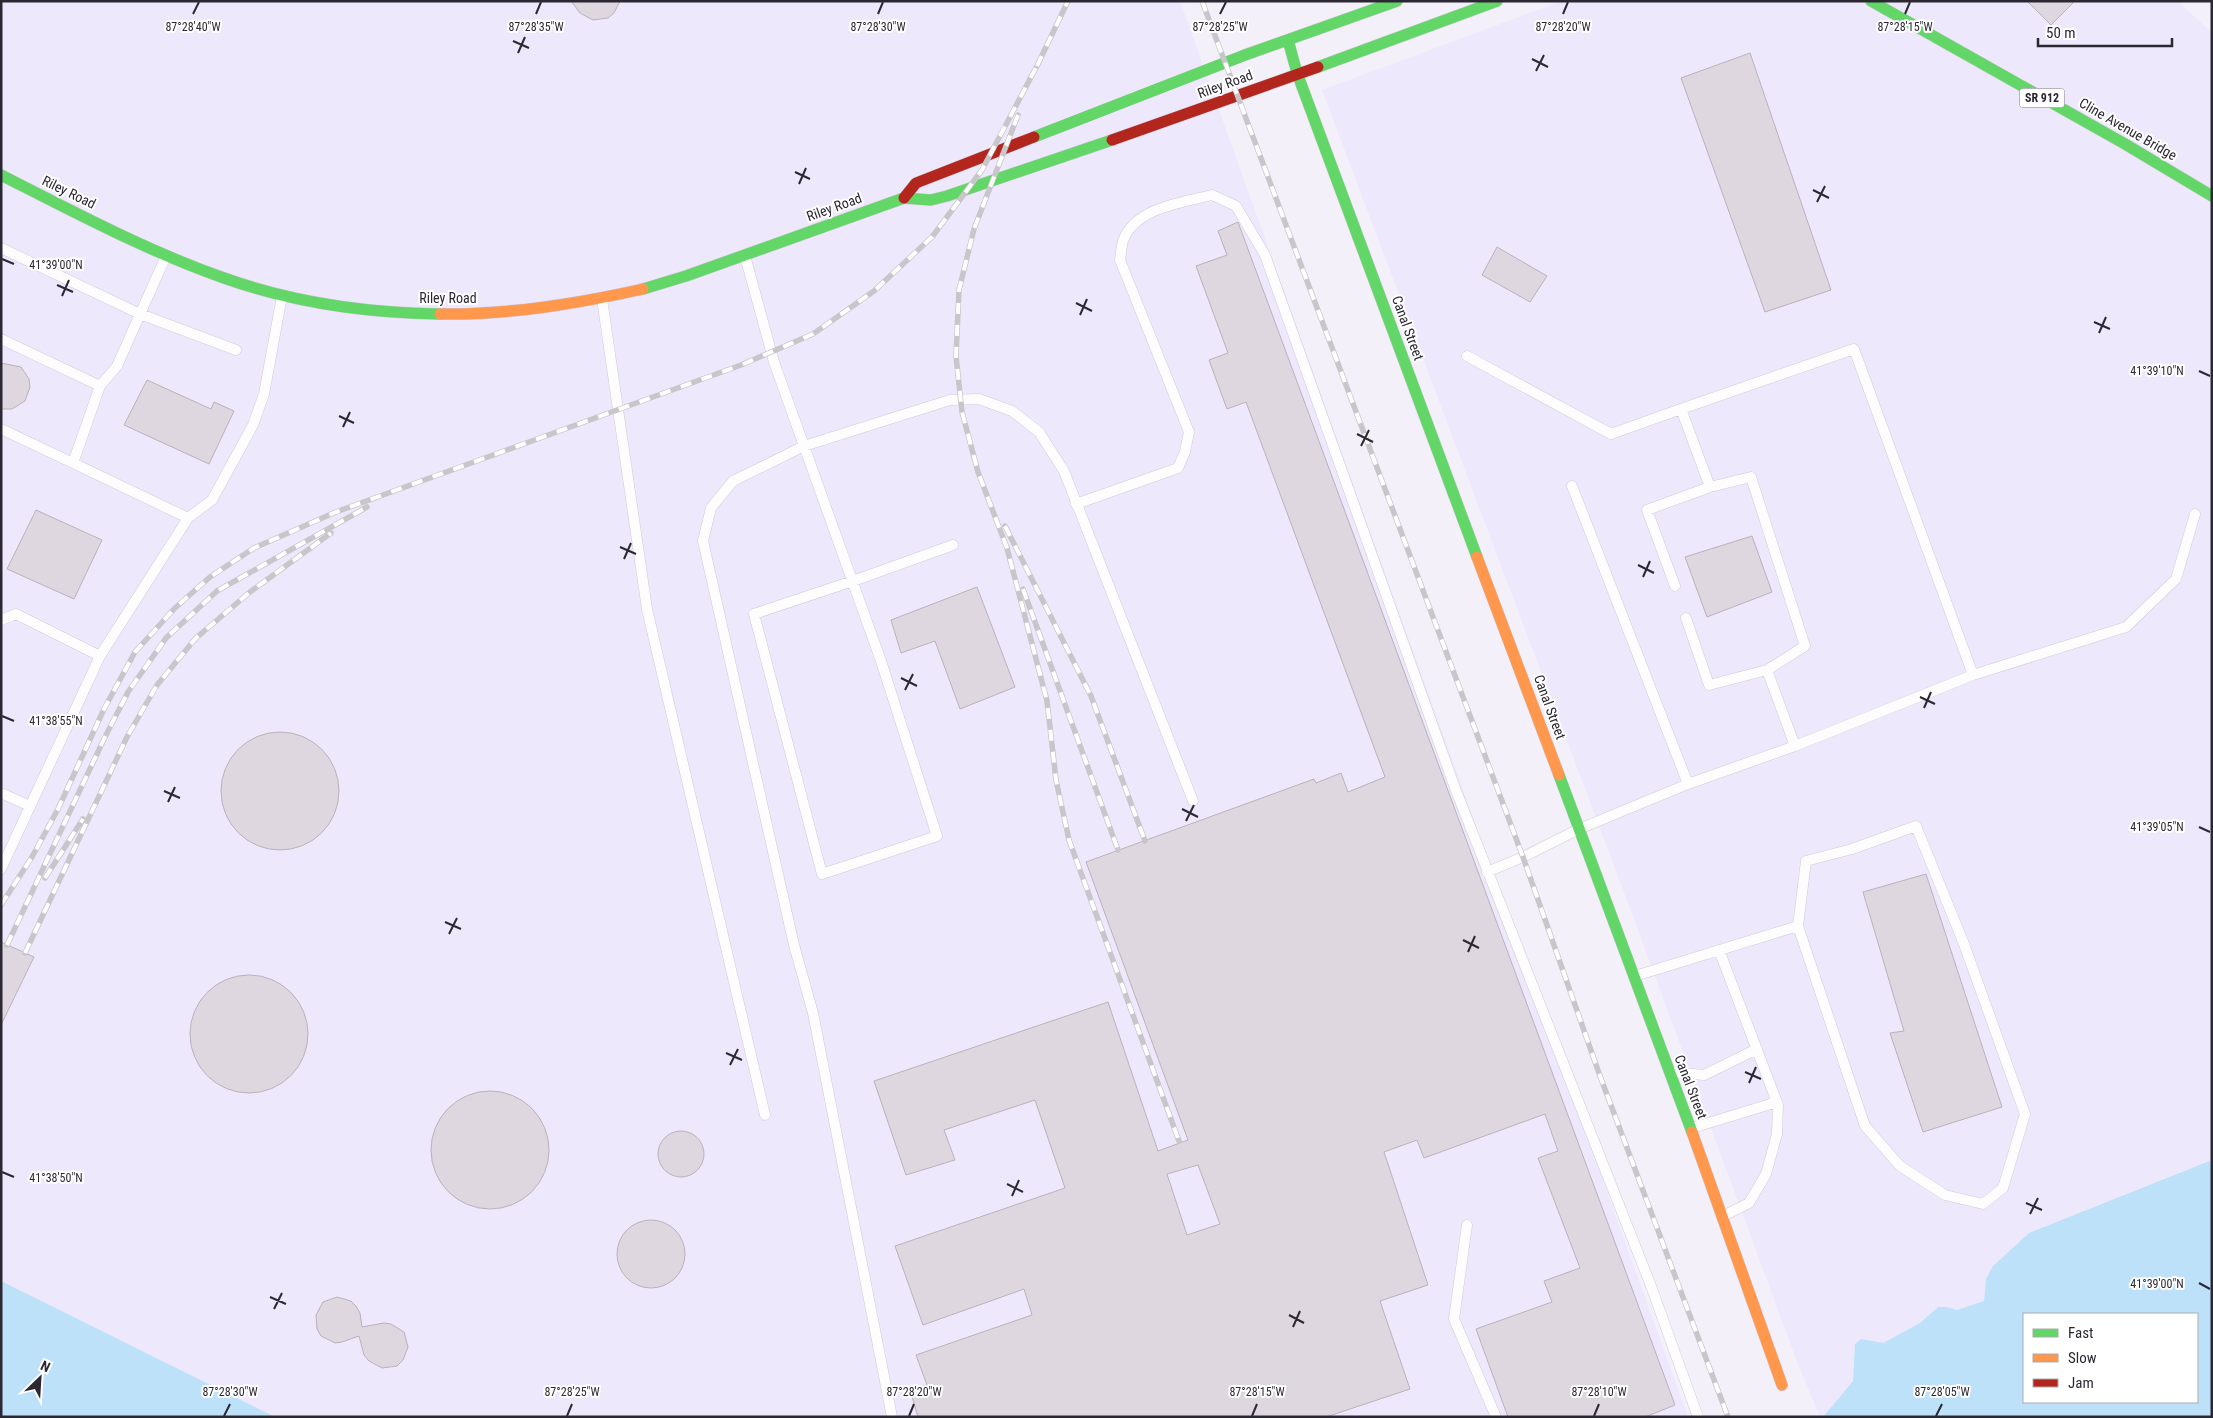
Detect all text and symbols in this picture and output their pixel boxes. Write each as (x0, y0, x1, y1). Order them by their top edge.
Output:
scale bar (2038, 15, 2172, 47)
text: 87°28'40"W (165, 20, 221, 34)
text: 87°28'35"W (508, 20, 564, 34)
text: 87°28'30"W (850, 20, 906, 34)
text: 87°28'25"W (1192, 20, 1248, 34)
text: 87°28'20"W (1535, 20, 1591, 34)
text: 87°28'15"W (1877, 20, 1933, 34)
text: 50 m (2046, 24, 2076, 42)
street label: Riley Road (1195, 67, 1255, 101)
road number: SR 912 (2020, 89, 2064, 108)
street label: Cline Avenue Bridge (2076, 95, 2180, 164)
street label: Riley Road (40, 172, 98, 212)
street label: Riley Road (804, 190, 864, 224)
text: 41°39'00"N (29, 258, 83, 272)
street label: Riley Road (419, 290, 477, 306)
street label: Canal Street (1389, 294, 1427, 362)
text: 41°39'10"N (2130, 364, 2184, 378)
street label: Canal Street (1531, 673, 1569, 741)
text: 41°38'55"N (29, 714, 83, 728)
text: 41°39'05"N (2130, 820, 2184, 834)
street label: Canal Street (1671, 1053, 1711, 1121)
text: 41°38'50"N (29, 1171, 83, 1185)
text: 41°39'00"N (2130, 1277, 2184, 1291)
legend (2023, 1313, 2198, 1403)
text: Fast (2068, 1324, 2093, 1342)
text: Slow (2068, 1349, 2097, 1367)
north arrow (15, 1353, 65, 1403)
text: N (38, 1357, 53, 1375)
text: Jam (2068, 1374, 2094, 1392)
text: 87°28'30"W (202, 1385, 258, 1399)
text: 87°28'25"W (544, 1385, 600, 1399)
text: 87°28'20"W (886, 1385, 942, 1399)
text: 87°28'15"W (1229, 1385, 1285, 1399)
text: 87°28'10"W (1571, 1385, 1627, 1399)
text: 87°28'05"W (1914, 1385, 1970, 1399)

